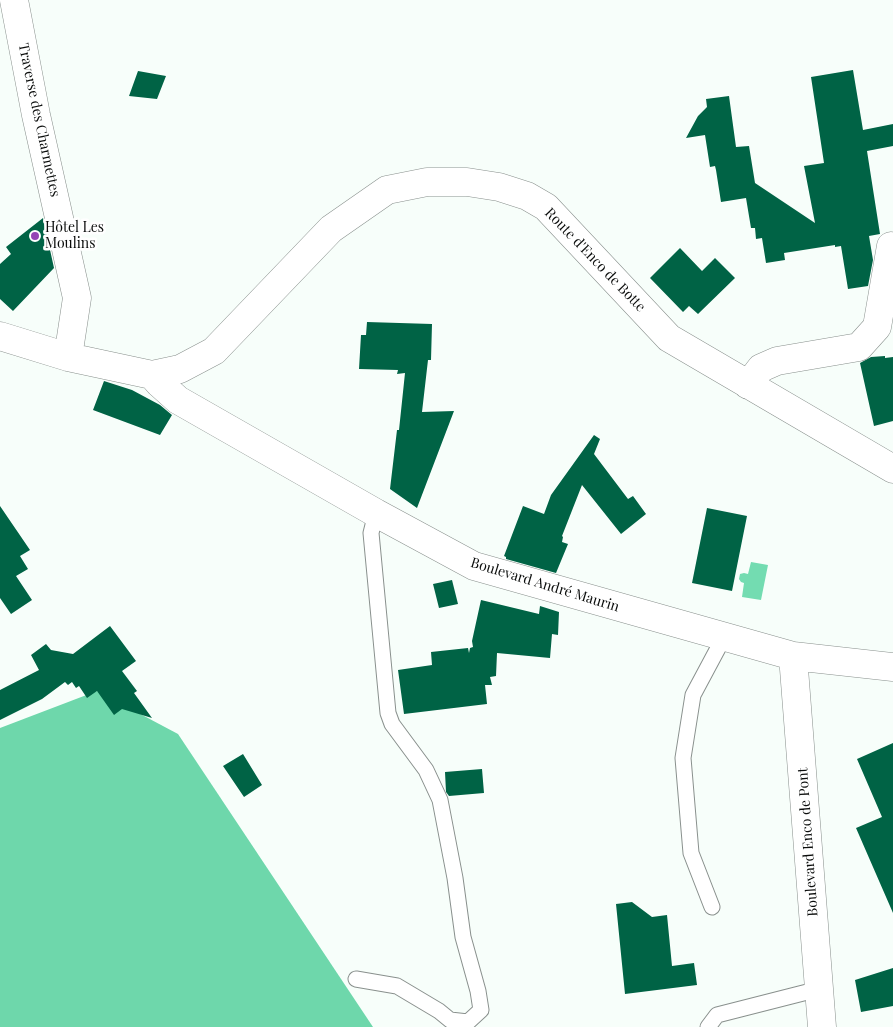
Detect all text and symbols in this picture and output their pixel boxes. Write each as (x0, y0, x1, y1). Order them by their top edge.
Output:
street label: Traverse des Charmettes (14, 42, 64, 198)
street label: Route d'Enco de Botte (541, 205, 649, 315)
place label: Hôtel Les Moulins (45, 220, 104, 252)
marker: Hôtel Les Moulins (29, 230, 41, 242)
street label: Boulevard André Maurin (469, 554, 621, 616)
street label: Boulevard Enco de Pont (794, 767, 822, 917)

